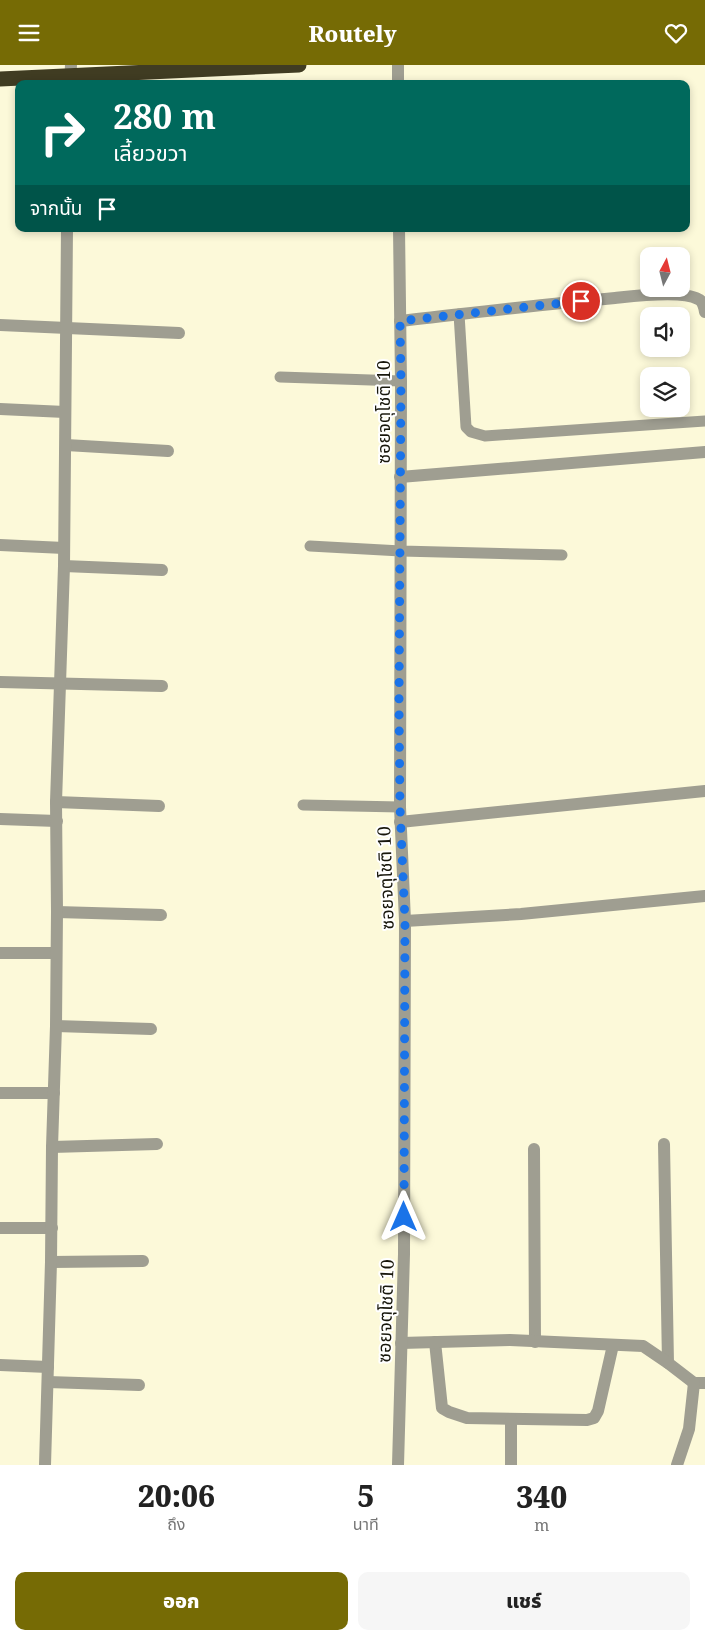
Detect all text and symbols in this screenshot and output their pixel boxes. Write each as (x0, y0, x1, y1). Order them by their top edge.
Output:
text: Routely (308, 18, 397, 48)
icon: menu (15, 19, 43, 47)
icon: heart (662, 19, 690, 47)
text: 280 m (113, 92, 216, 139)
icon: right (30, 100, 95, 165)
text: เลี้ยวขวา (113, 137, 188, 167)
text: จากนั้น (30, 195, 83, 221)
icon: arrive (93, 195, 121, 223)
north arrow (640, 247, 690, 297)
map controls (640, 247, 690, 417)
pin (560, 280, 602, 322)
icon: arrive (567, 287, 595, 315)
button: sound (640, 307, 690, 357)
street label: ซอยจตุโชติ 10 (371, 360, 395, 464)
button: layers (640, 367, 690, 417)
street label: ซอยจตุโชติ 10 (371, 826, 399, 930)
position arrow (377, 1190, 429, 1242)
street label: ซอยจตุโชติ 10 (371, 1259, 399, 1363)
text: 20:06 (138, 1475, 215, 1516)
text: 5 (357, 1475, 374, 1516)
text: 340 (516, 1476, 567, 1517)
text: ถึง (167, 1513, 185, 1535)
text: นาที (353, 1513, 379, 1535)
text: m (534, 1514, 549, 1536)
button: ออก (15, 1572, 348, 1630)
button: แชร์ (358, 1572, 690, 1630)

